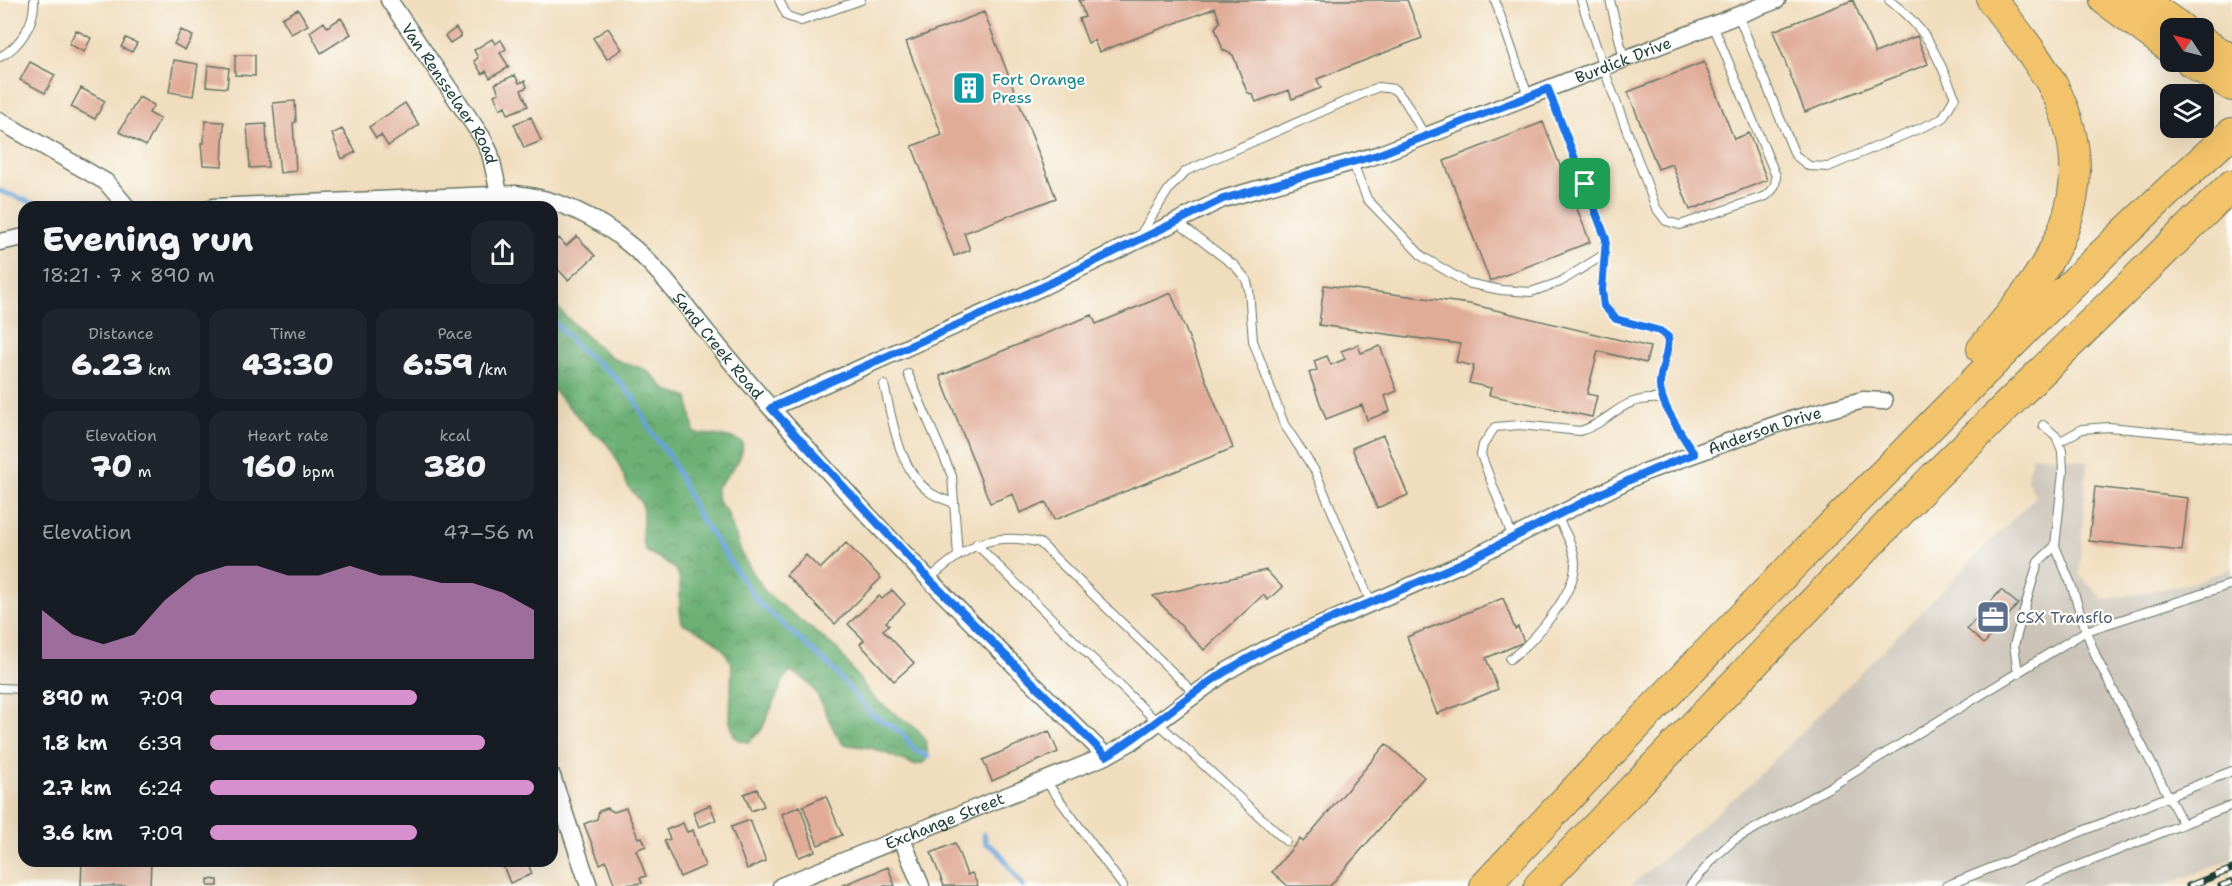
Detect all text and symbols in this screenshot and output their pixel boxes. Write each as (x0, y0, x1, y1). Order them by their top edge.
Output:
north arrow (2160, 18, 2214, 72)
map controls (2160, 18, 2214, 138)
street label: Van Rensselaer Road (397, 19, 502, 166)
street label: Burdick Drive (1572, 32, 1674, 88)
place label: Fort Orange Press (992, 69, 1086, 108)
building icon: Fort Orange Press (951, 70, 987, 106)
button: layers (2160, 84, 2214, 138)
pin (1559, 158, 1610, 209)
icon: arrive (1568, 167, 1601, 200)
text: Evening run (42, 217, 253, 262)
button: share (471, 221, 534, 284)
text: 18:21 · 7 × 890 m (42, 262, 215, 288)
street label: Sand Creek Road (668, 288, 768, 404)
text: Distance (88, 323, 154, 344)
text: Time (270, 323, 306, 344)
text: Pace (437, 323, 473, 344)
text: 6.23 (71, 344, 143, 385)
text: 43:30 (242, 344, 334, 385)
text: 6:59 (403, 344, 473, 385)
text: km (143, 359, 171, 380)
text: /km (473, 359, 507, 380)
street label: Anderson Drive (1705, 402, 1824, 459)
text: Elevation (85, 425, 157, 446)
text: Heart rate (247, 425, 329, 446)
text: kcal (439, 425, 471, 446)
text: 70 (90, 446, 132, 487)
text: 160 (241, 446, 297, 487)
text: 380 (423, 446, 487, 487)
text: m (132, 461, 152, 482)
text: bpm (297, 461, 335, 482)
text: Elevation (42, 519, 132, 545)
text: 47–56 m (443, 519, 534, 545)
office icon: CSX Transflo (1975, 599, 2011, 635)
place label: CSX Transflo (2016, 607, 2113, 628)
text: 890 m (42, 685, 109, 711)
text: 7:09 (138, 685, 184, 711)
text: 1.8 km (42, 730, 108, 756)
text: 6:39 (138, 730, 183, 756)
text: 2.7 km (42, 775, 111, 801)
text: 6:24 (138, 775, 182, 801)
street label: Exchange Street (882, 788, 1007, 854)
text: 3.6 km (42, 820, 113, 846)
text: 7:09 (138, 820, 184, 846)

